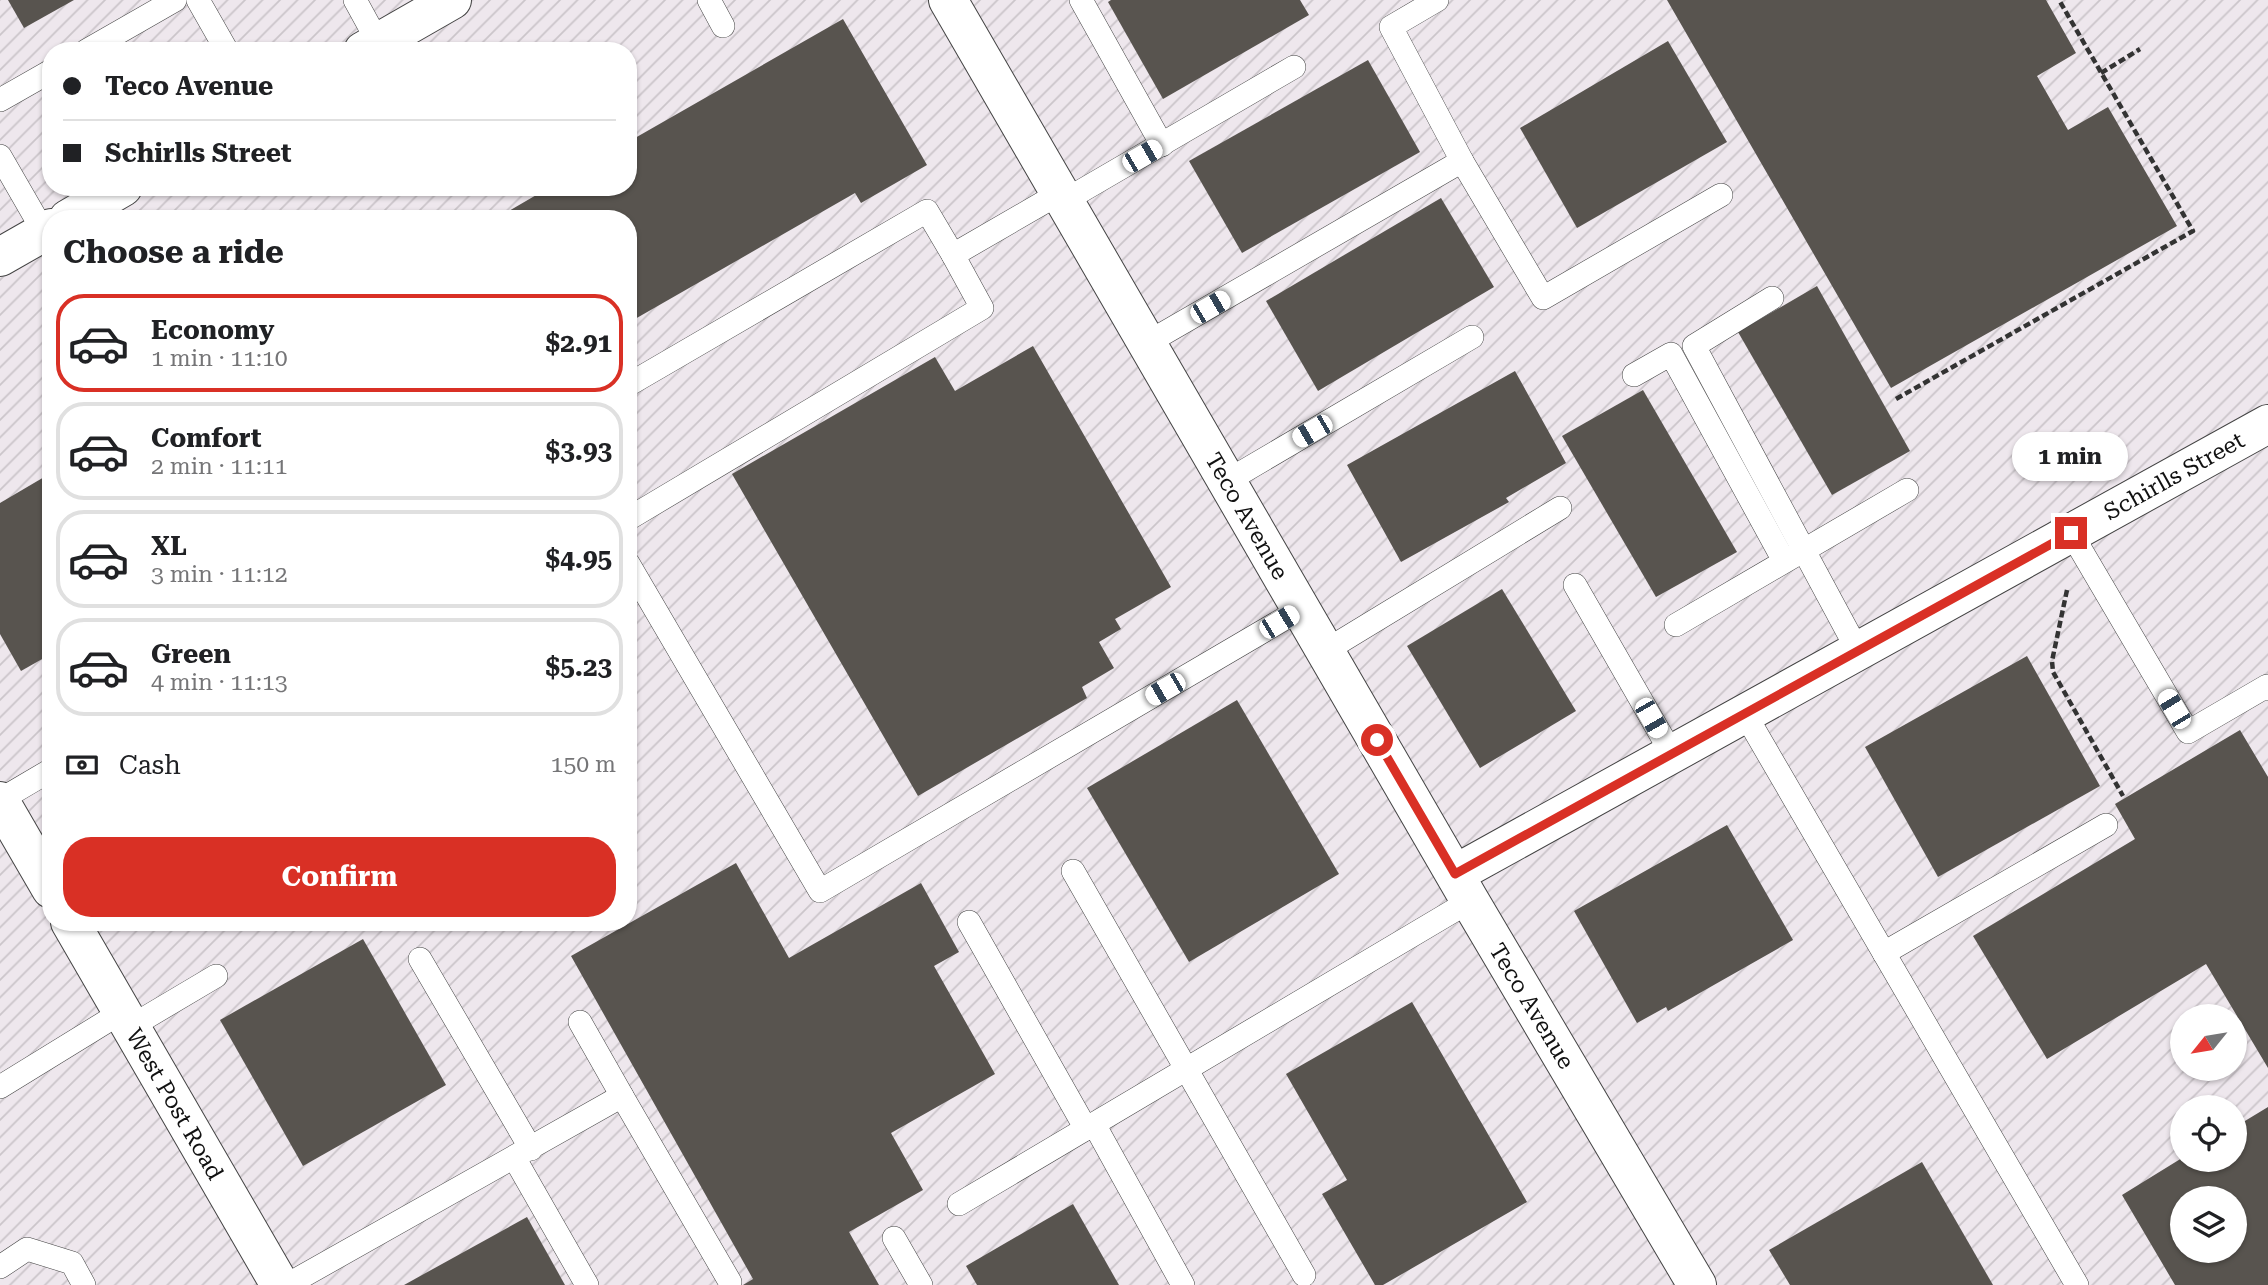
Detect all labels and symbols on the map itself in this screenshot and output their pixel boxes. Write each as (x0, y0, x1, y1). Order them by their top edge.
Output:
car (1119, 136, 1166, 176)
car (1187, 287, 1234, 327)
car (1289, 411, 1336, 451)
street label: Schirlls Street (2099, 427, 2249, 526)
callout: 1 min (2013, 432, 2129, 480)
street label: Teco Avenue (1199, 448, 1294, 584)
route end (2055, 517, 2087, 549)
car (1256, 602, 1303, 642)
car (1142, 669, 1189, 709)
car (2155, 686, 2194, 732)
car (1632, 695, 1671, 741)
route start (1361, 724, 1393, 756)
street label: Teco Avenue (1483, 938, 1580, 1074)
north arrow (2170, 1004, 2247, 1082)
street label: West Post Road (120, 1024, 229, 1185)

